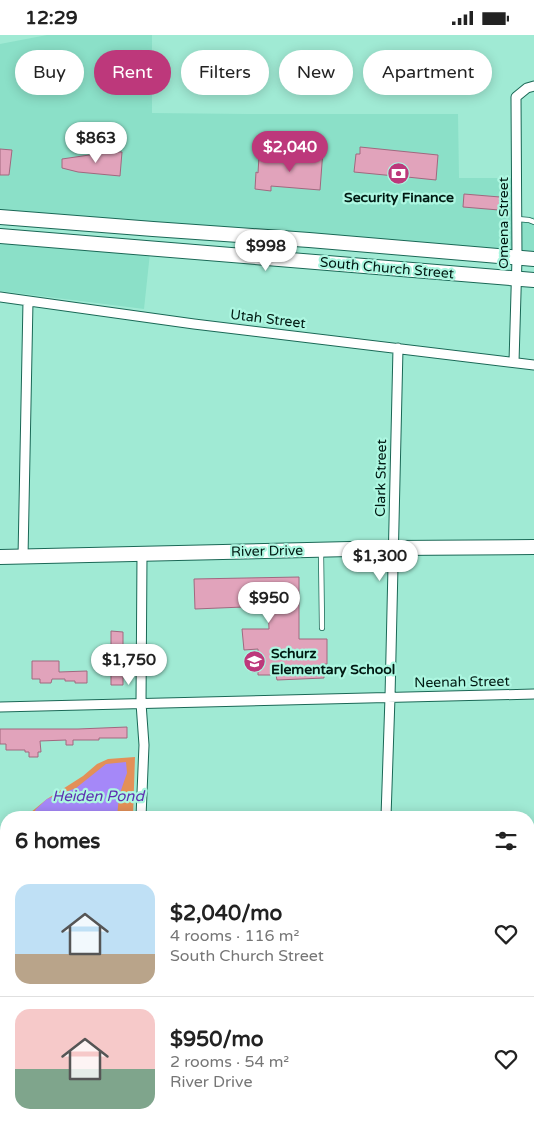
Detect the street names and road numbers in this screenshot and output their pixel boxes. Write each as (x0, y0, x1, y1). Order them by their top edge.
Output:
street label: Omena Street (495, 176, 512, 269)
street label: South Church Street (319, 254, 455, 282)
street label: Utah Street (229, 306, 307, 332)
street label: Clark Street (372, 438, 390, 517)
street label: River Drive (231, 542, 303, 560)
street label: Neenah Street (414, 673, 511, 691)

